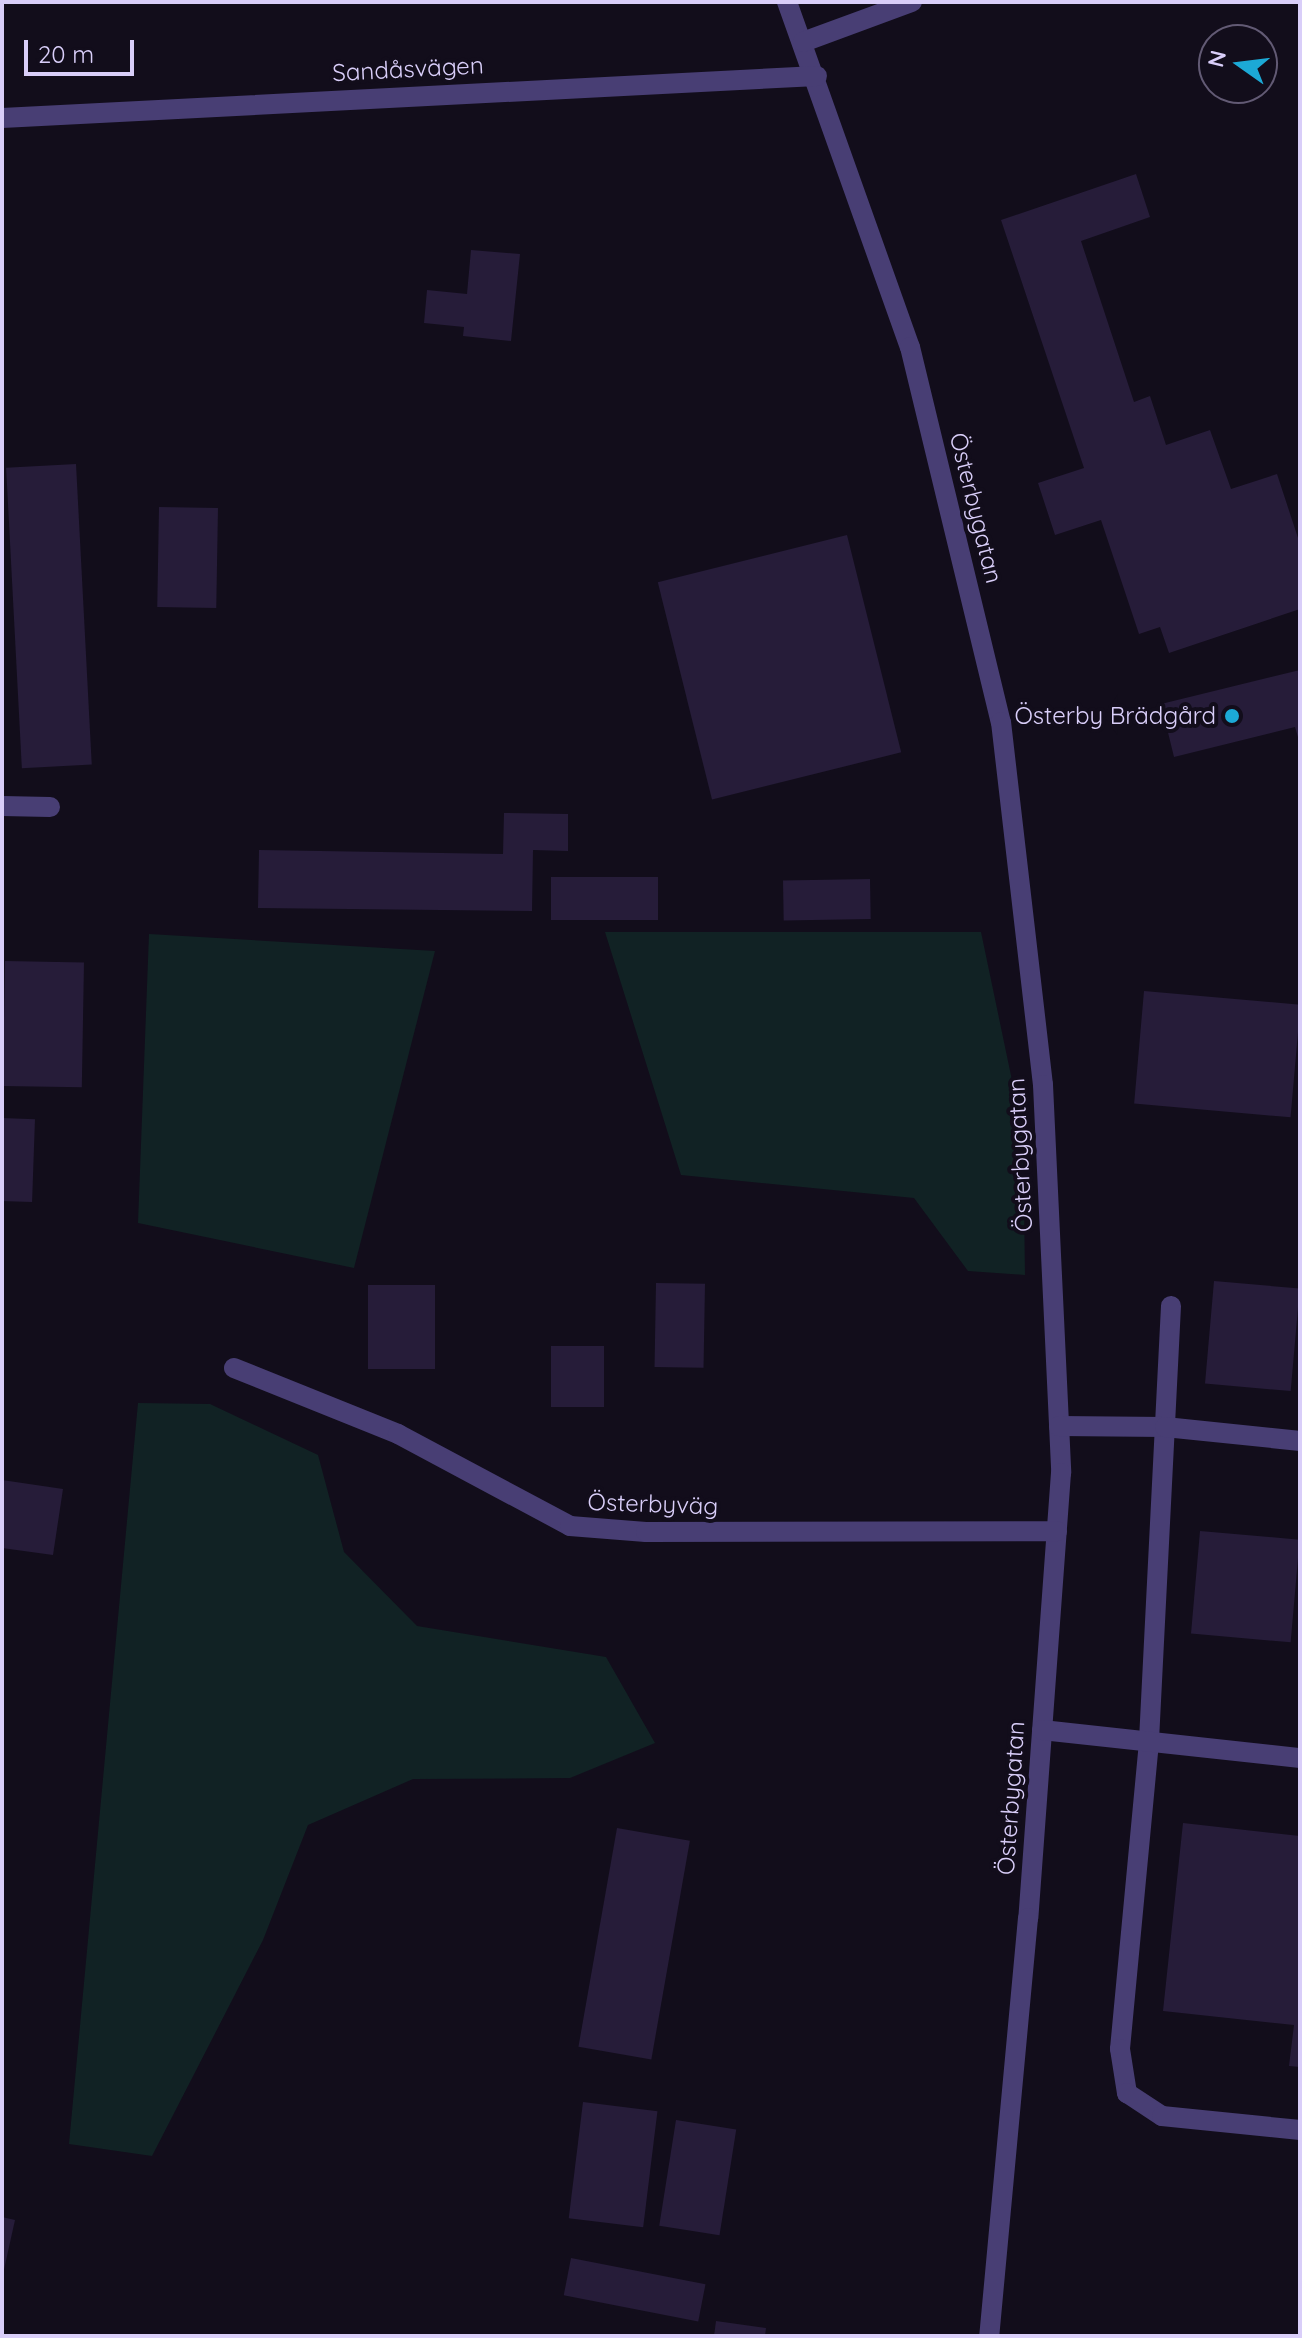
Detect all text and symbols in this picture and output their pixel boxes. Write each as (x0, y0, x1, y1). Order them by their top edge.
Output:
scale bar (28, 24, 138, 74)
north arrow (1198, 24, 1278, 104)
text: 20 m (38, 39, 94, 69)
text: N (1201, 47, 1232, 70)
street label: Sandåsvägen (332, 51, 484, 87)
street label: Österbygatan (943, 430, 1009, 586)
place label: Österby Brädgård (1014, 702, 1216, 730)
marker: Österby Brädgård (1223, 707, 1241, 725)
street label: Österbygatan (1002, 1077, 1038, 1233)
street label: Österbyväg (587, 1487, 719, 1521)
street label: Österbygatan (991, 1720, 1031, 1876)

